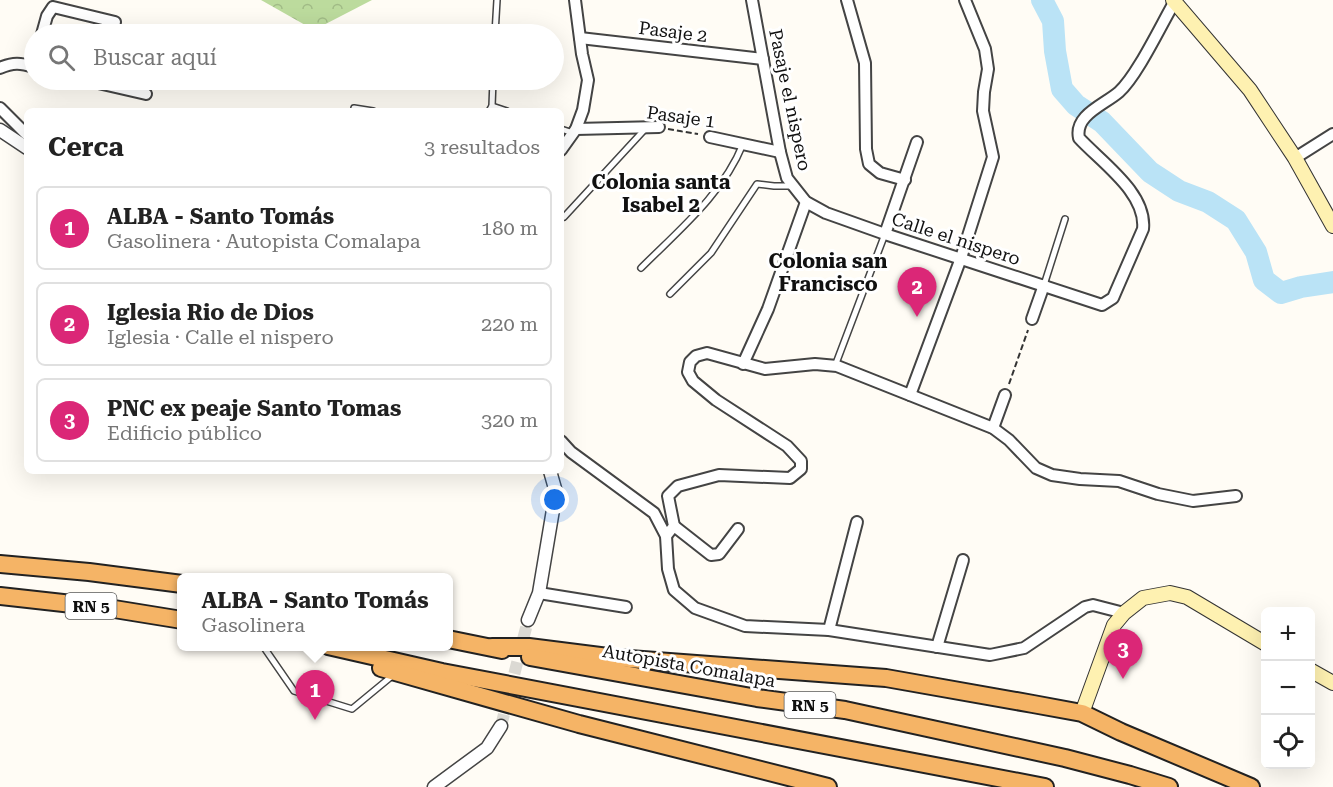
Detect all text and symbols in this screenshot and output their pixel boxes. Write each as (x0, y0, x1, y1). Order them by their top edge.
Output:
street label: Pasaje 2 (638, 17, 709, 46)
search box (24, 24, 564, 90)
street label: Pasaje el nispero (765, 27, 816, 173)
icon: search (45, 41, 78, 74)
text: Buscar aquí (93, 45, 217, 70)
street label: Pasaje 1 (645, 101, 717, 132)
text: Cerca (48, 132, 124, 162)
text: 3 resultados (424, 135, 540, 159)
district label: Colonia santa Isabel 2 (592, 170, 731, 217)
text: ALBA - Santo Tomás (107, 204, 334, 229)
street label: Calle el nispero (889, 208, 1023, 269)
text: 1 (64, 216, 75, 240)
text: 180 m (481, 216, 538, 240)
text: Gasolinera · Autopista Comalapa (107, 229, 421, 253)
district label: Colonia san Francisco (769, 249, 888, 296)
pin: 2 (898, 268, 936, 317)
text: Iglesia Rio de Dios (107, 300, 314, 325)
text: 2 (64, 312, 75, 336)
text: 220 m (481, 312, 538, 336)
text: Iglesia · Calle el nispero (107, 325, 334, 349)
text: PNC ex peaje Santo Tomas (107, 396, 401, 421)
text: 3 (64, 408, 75, 432)
text: 320 m (481, 408, 538, 432)
text: Edificio público (107, 421, 262, 445)
your location (540, 485, 569, 514)
popup (177, 573, 453, 651)
text: ALBA - Santo Tomás (201, 588, 429, 613)
road number: RN 5 (66, 593, 116, 619)
map controls (1261, 607, 1315, 769)
button: + (1261, 607, 1315, 661)
text: Gasolinera (201, 613, 305, 637)
pin: 3 (1104, 630, 1142, 679)
street label: Autopista Comalapa (601, 640, 777, 691)
button: − (1261, 661, 1315, 715)
pin: 1 (296, 670, 334, 720)
road number: RN 5 (784, 692, 836, 718)
button: locate (1261, 715, 1315, 769)

